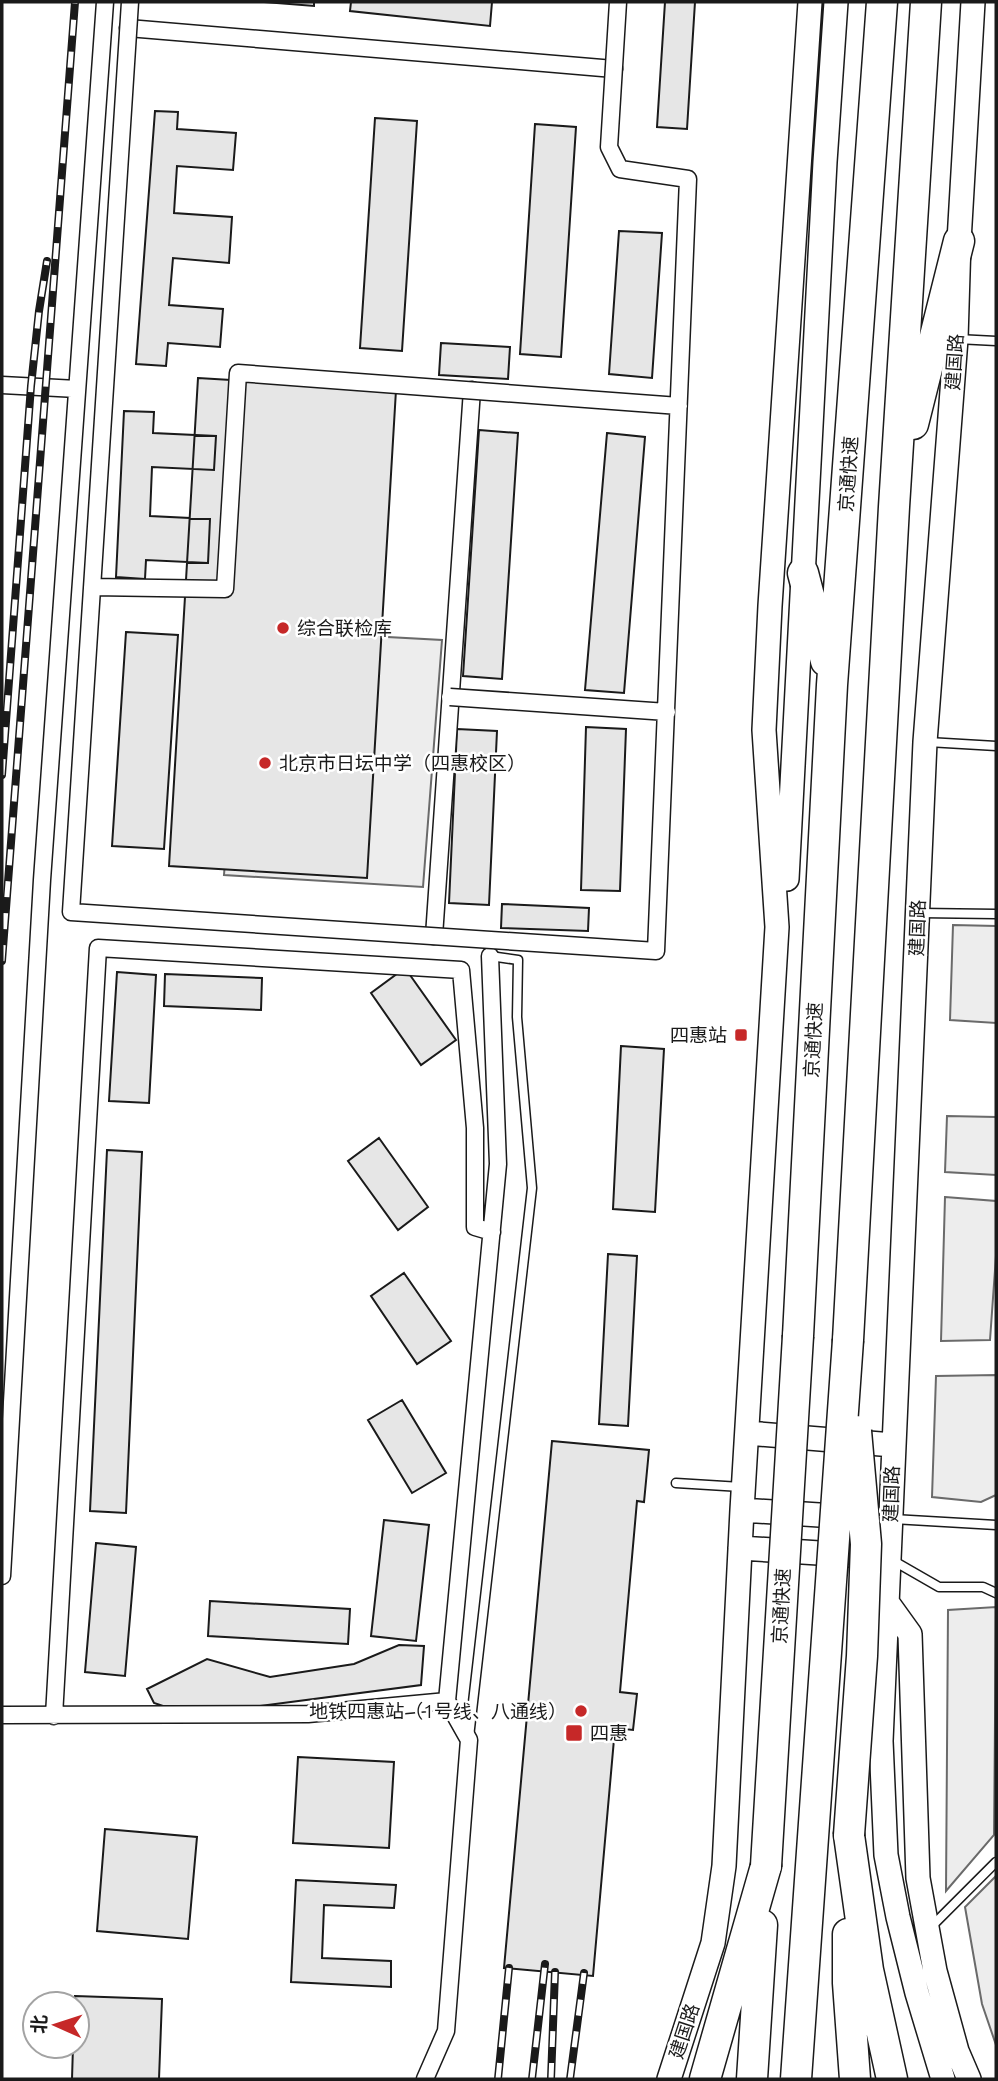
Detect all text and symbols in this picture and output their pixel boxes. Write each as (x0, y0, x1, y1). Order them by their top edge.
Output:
street label: 建国路 (941, 333, 967, 391)
street label: 京通快速 (834, 435, 862, 513)
place label: 综合联检库 (297, 617, 392, 639)
marker: 综合联检库 (275, 620, 291, 636)
place label: 北京市日坛中学（四惠校区） (279, 752, 526, 774)
marker: 北京市日坛中学（四惠校区） (257, 755, 273, 771)
street label: 建国路 (905, 899, 929, 957)
street label: 京通快速 (800, 1001, 826, 1079)
place label: 四惠站 (670, 1024, 727, 1046)
marker: 四惠站 (733, 1027, 749, 1043)
street label: 建国路 (879, 1465, 903, 1523)
street label: 京通快速 (768, 1567, 794, 1645)
place label: 地铁四惠站（1号线、八通线） (309, 1700, 567, 1722)
marker: 地铁四惠站（1号线、八通线） (573, 1703, 589, 1719)
place label: 四惠 (590, 1722, 628, 1744)
marker: 四惠 (564, 1723, 584, 1743)
north arrow (21, 1990, 91, 2060)
street label: 建国路 (665, 2000, 703, 2062)
text: 北 (28, 2014, 51, 2034)

